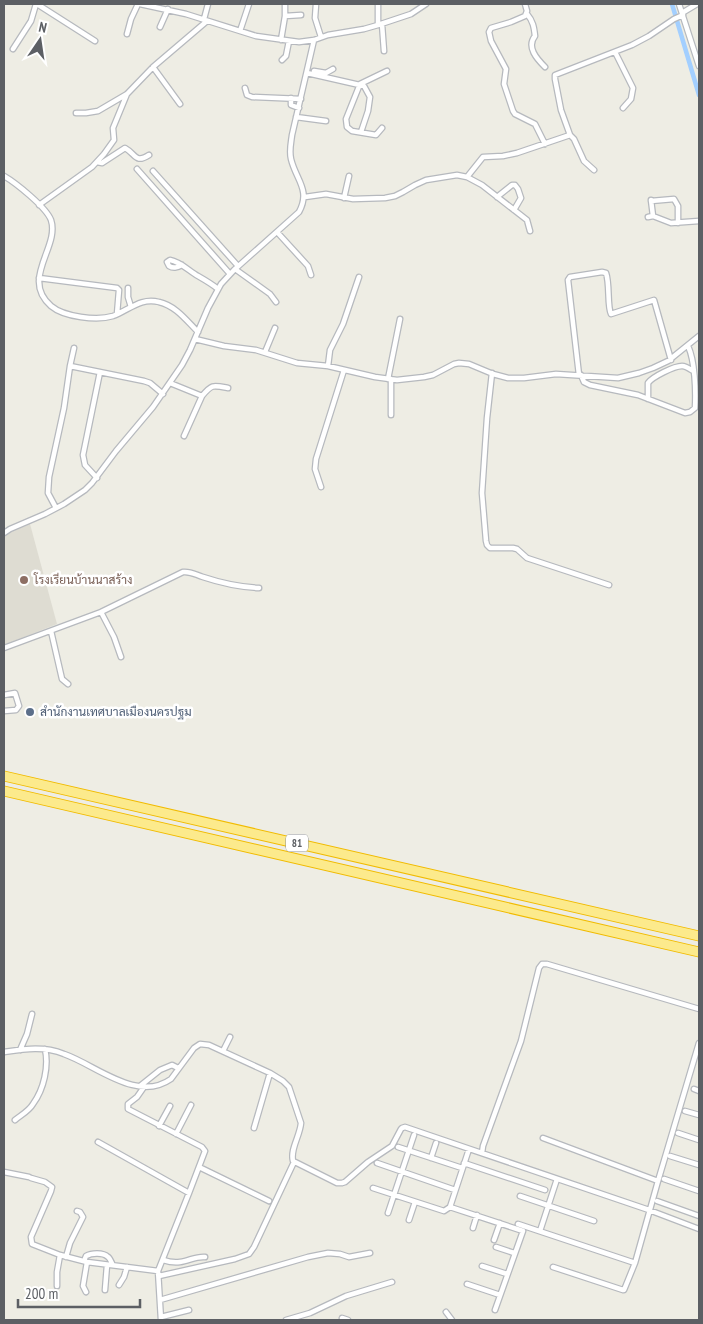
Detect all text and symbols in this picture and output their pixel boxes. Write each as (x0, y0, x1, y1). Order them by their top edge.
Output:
north arrow (15, 15, 65, 65)
text: N (37, 18, 49, 37)
place label: โรงเรียนบ้านนาสร้าง (33, 572, 133, 587)
marker: โรงเรียนบ้านนาสร้าง (18, 574, 30, 586)
place label: สำนักงานเทศบาลเมืองนครปฐม (40, 704, 192, 720)
marker: สำนักงานเทศบาลเมืองนครปฐม (24, 706, 36, 718)
road number: 81 (286, 834, 308, 851)
scale bar (18, 1276, 140, 1308)
text: 200 m (25, 1284, 58, 1303)

